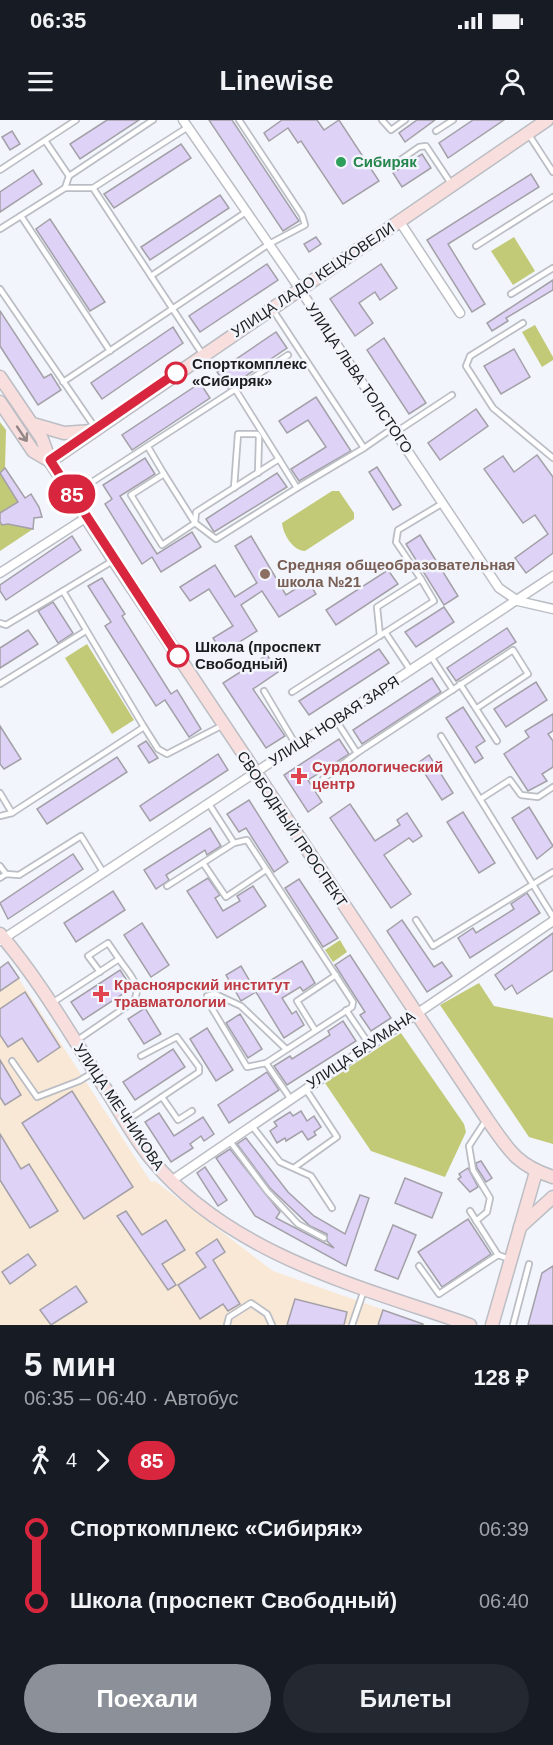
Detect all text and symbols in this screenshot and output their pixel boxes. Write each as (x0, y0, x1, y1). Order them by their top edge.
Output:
text: 06:35 (30, 8, 86, 33)
icon: menu (24, 65, 57, 98)
icon: person (496, 65, 529, 98)
text: Linewise (219, 66, 334, 96)
place label: Сибиряк (353, 153, 417, 170)
marker: Сибиряк (334, 155, 348, 169)
street label: УЛИЦА ЛАДО КЕЦХОВЕЛИ (228, 219, 397, 341)
street label: УЛИЦА ЛЬВА ТОЛСТОГО (303, 299, 416, 456)
place label: Спорткомплекс «Сибиряк» (192, 355, 307, 389)
marker: Спорткомплекс «Сибиряк» (165, 362, 187, 384)
one-way arrow (16, 426, 28, 442)
line badge: 85 (45, 474, 99, 514)
text: 85 (60, 483, 84, 506)
place label: Средняя общеобразовательная школа №21 (277, 556, 515, 590)
marker: Средняя общеобразовательная школа №21 (258, 567, 272, 581)
place label: Школа (проспект Свободный) (195, 638, 321, 672)
marker: Школа (проспект Свободный) (167, 645, 189, 667)
street label: УЛИЦА НОВАЯ ЗАРЯ (266, 672, 402, 769)
street label: СВОБОДНЫЙ ПРОСПЕКТ (234, 748, 351, 910)
place label: Сурдологический центр (312, 758, 443, 792)
marker: Сурдологический центр (290, 767, 308, 785)
place label: Красноярский институт травматологии (114, 976, 290, 1010)
marker: Красноярский институт травматологии (92, 985, 110, 1003)
street label: УЛИЦА БАУМАНА (303, 1007, 418, 1092)
street label: УЛИЦА МЕЧНИКОВА (71, 1040, 168, 1173)
text: 5 мин (24, 1346, 116, 1383)
text: 128 ₽ (473, 1365, 529, 1390)
text: 06:35 – 06:40 · Автобус (24, 1387, 238, 1409)
icon: walk (24, 1444, 57, 1477)
icon: forward (86, 1444, 119, 1477)
text: 4 (66, 1449, 77, 1471)
text: 85 (140, 1449, 163, 1472)
text: Спорткомплекс «Сибиряк» (70, 1516, 363, 1541)
text: 06:39 (479, 1518, 529, 1540)
text: Школа (проспект Свободный) (70, 1588, 397, 1613)
text: 06:40 (479, 1590, 529, 1612)
button: Поехали (24, 1664, 271, 1733)
button: Билеты (283, 1664, 529, 1733)

